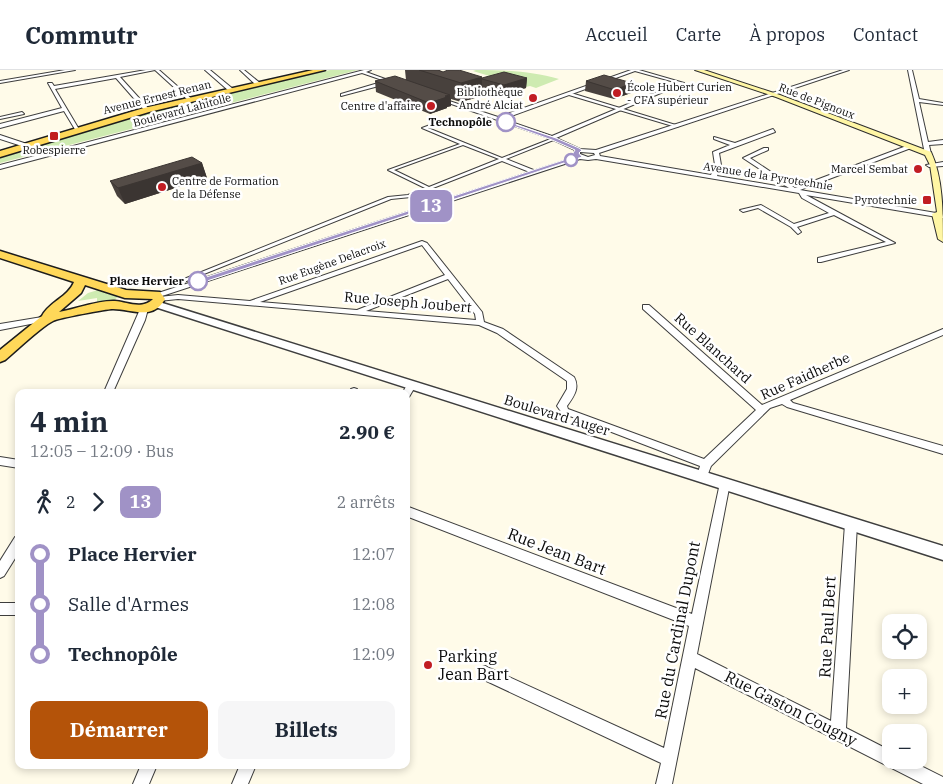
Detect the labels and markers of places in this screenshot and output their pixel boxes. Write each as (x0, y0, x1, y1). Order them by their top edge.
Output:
place label: École Hubert Curien - CFA supérieur (627, 80, 732, 107)
place label: Bibliothèque André Alciat (457, 85, 523, 112)
marker: École Hubert Curien - CFA supérieur (611, 87, 623, 99)
marker: Bibliothèque André Alciat (527, 92, 539, 104)
place label: Centre d'affaire (341, 99, 421, 113)
marker: Centre d'affaire (425, 100, 437, 112)
marker: Technopôle (496, 112, 516, 132)
place label: Technopôle (428, 115, 492, 129)
marker: Robespierre (48, 130, 60, 142)
place label: Robespierre (22, 143, 86, 157)
unlabelled marker (564, 153, 578, 167)
place label: Marcel Sembat (831, 162, 908, 176)
marker: Marcel Sembat (912, 163, 924, 175)
place label: Centre de Formation de la Défense (172, 174, 279, 201)
marker: Centre de Formation de la Défense (156, 181, 168, 193)
place label: Pyrotechnie (854, 193, 917, 207)
marker: Pyrotechnie (921, 194, 933, 206)
marker: Place Hervier (188, 271, 208, 291)
place label: Place Hervier (110, 274, 185, 288)
place label: Parking Jean Bart (438, 646, 509, 684)
marker: Parking Jean Bart (422, 659, 434, 671)

